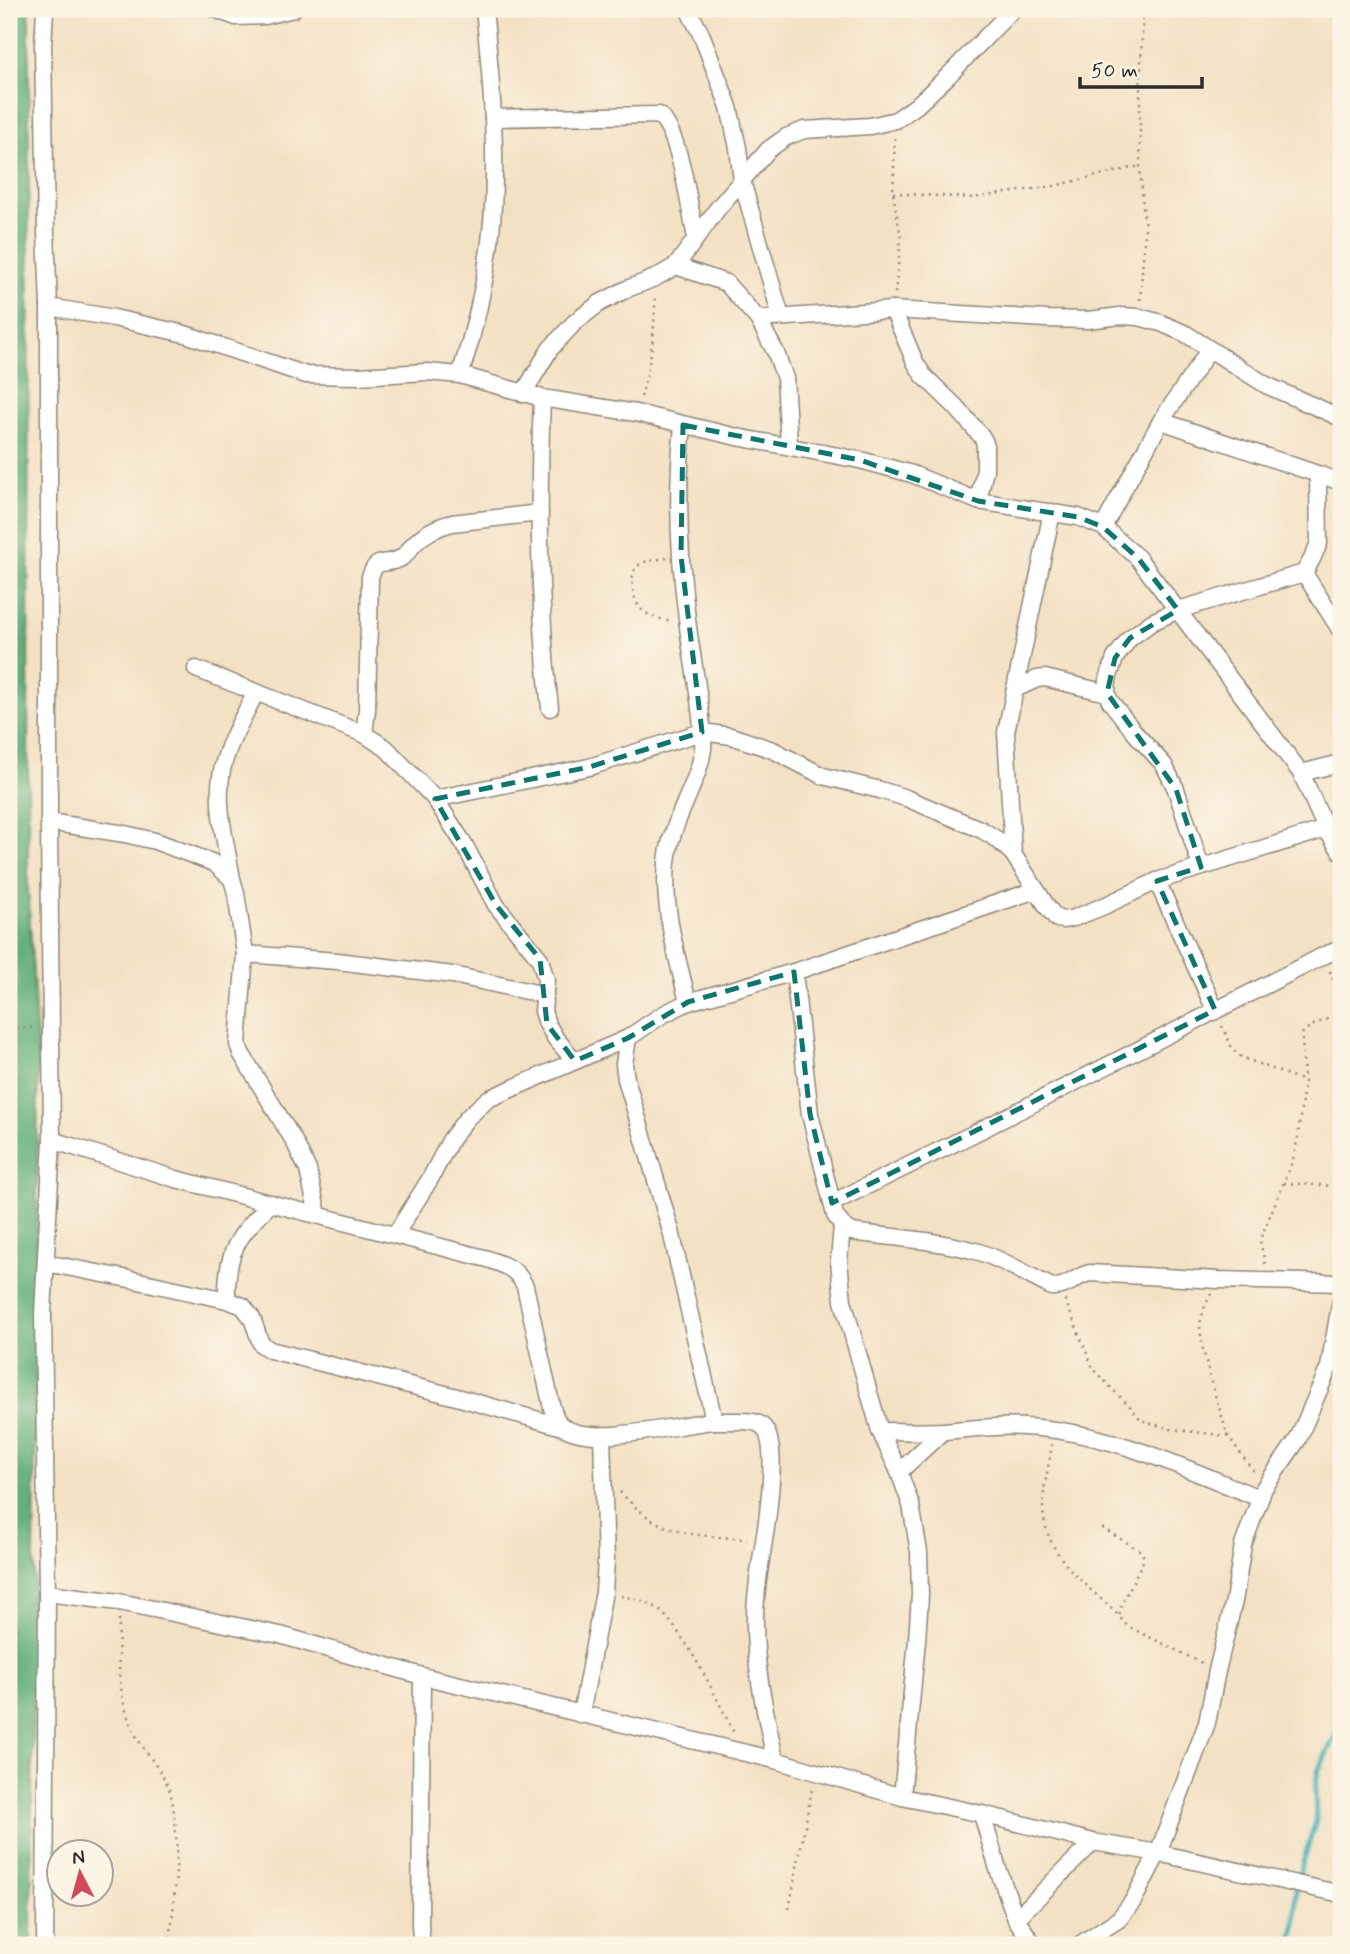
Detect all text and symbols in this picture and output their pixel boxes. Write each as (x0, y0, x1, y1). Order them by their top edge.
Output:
scale bar (1080, 46, 1203, 90)
text: 50 m (1091, 57, 1138, 85)
north arrow (46, 1839, 116, 1909)
text: N (71, 1844, 86, 1871)

